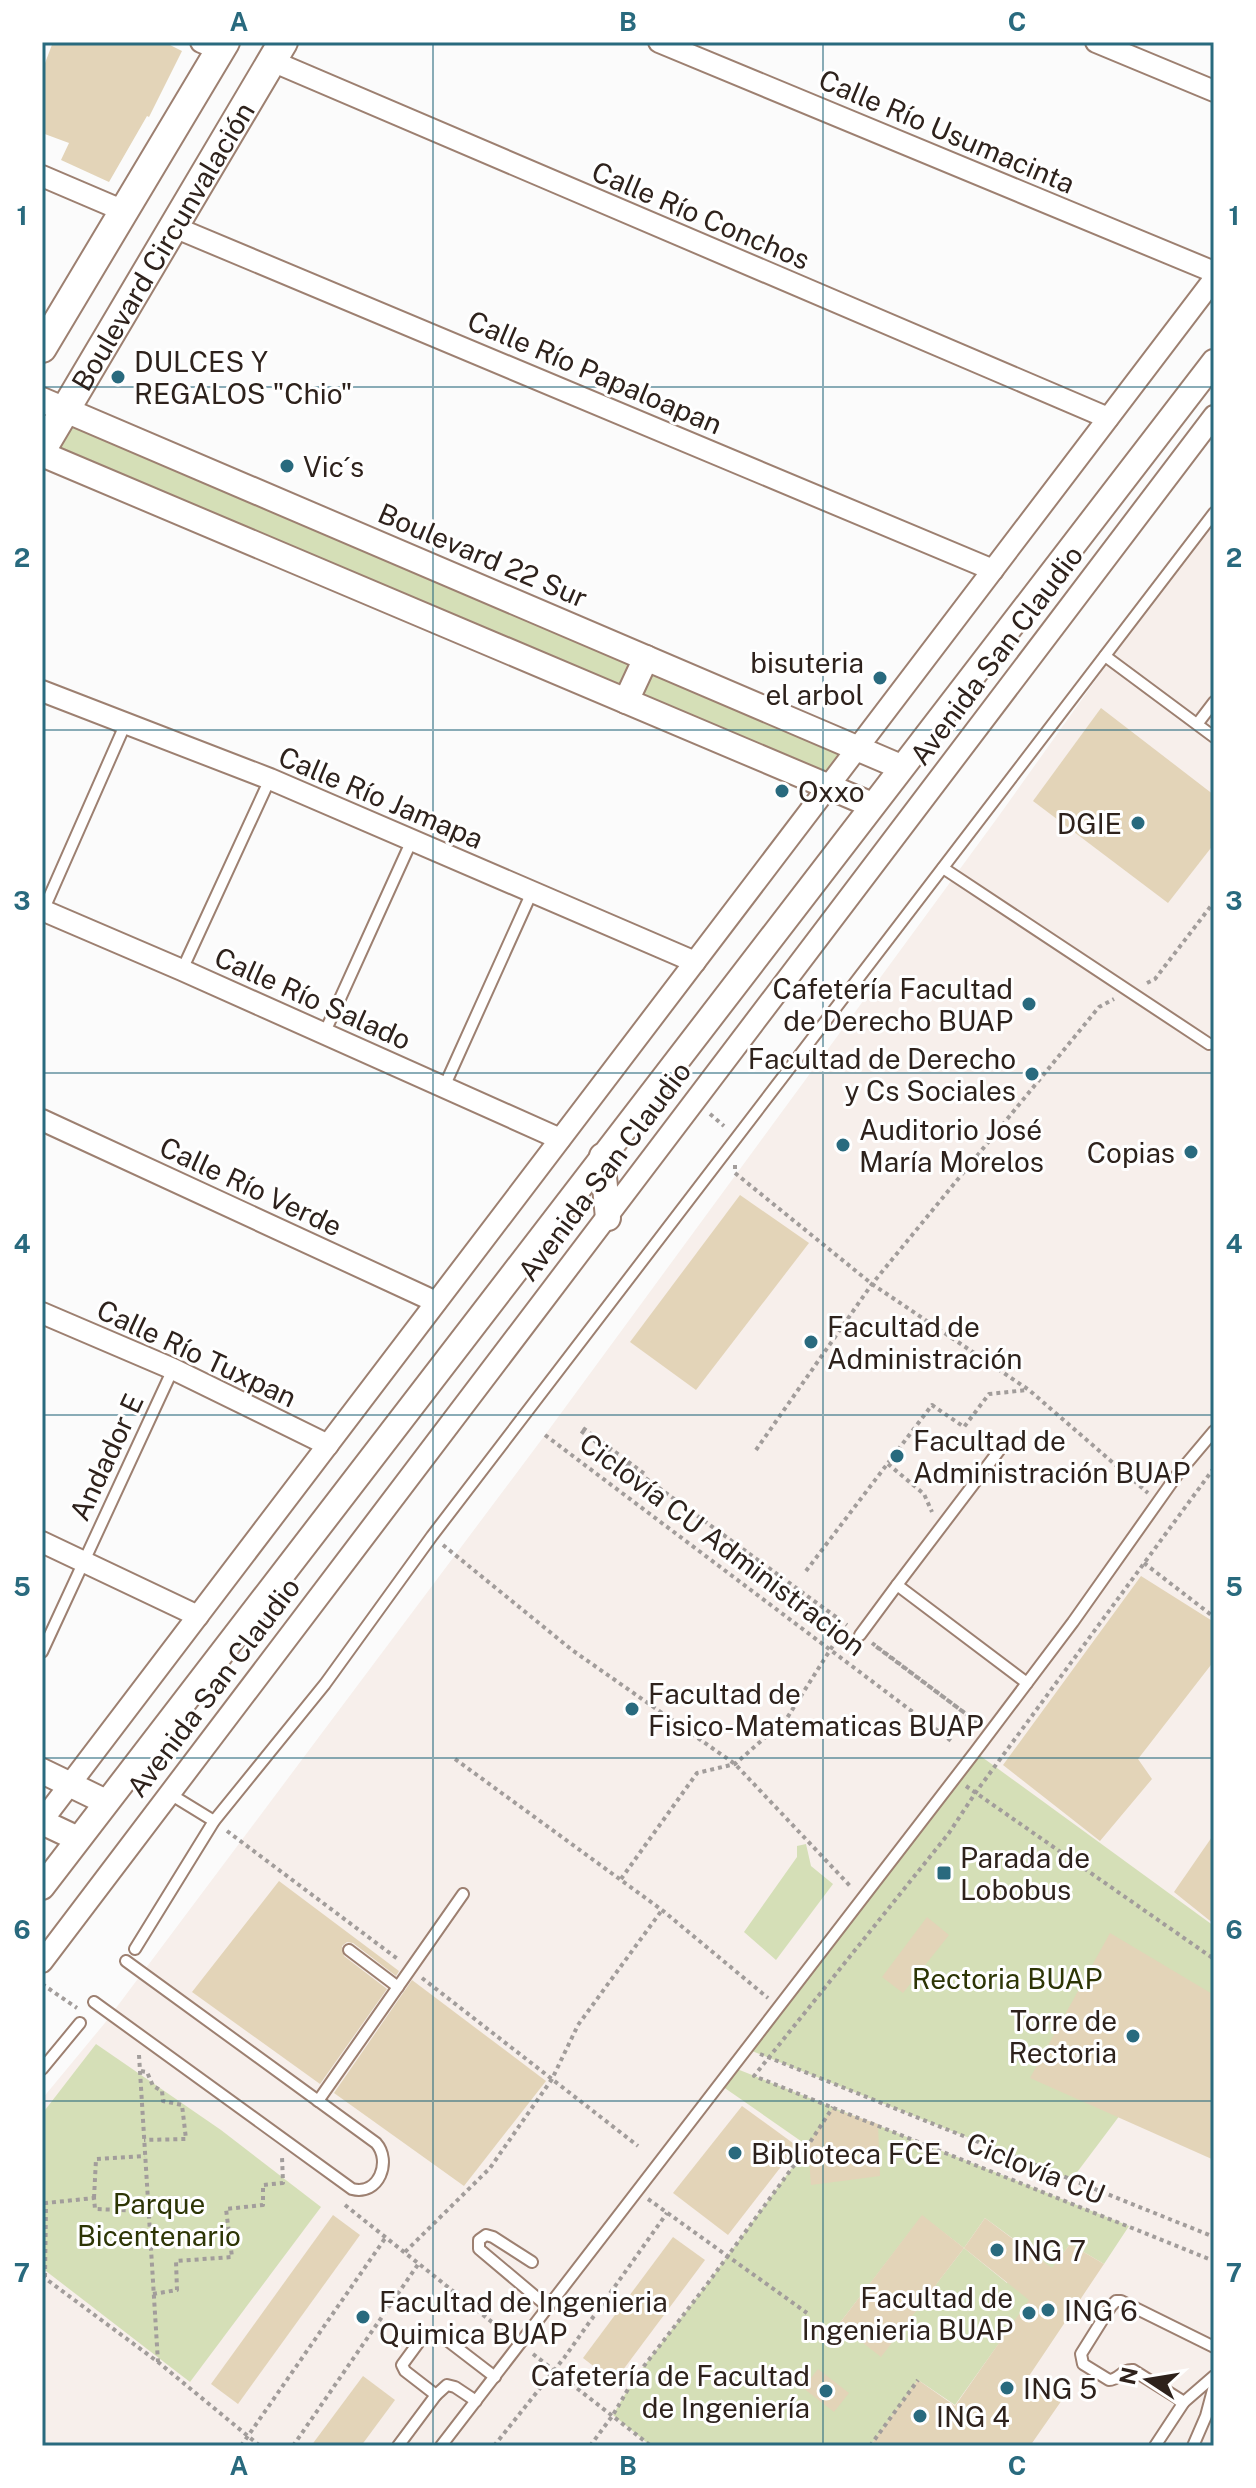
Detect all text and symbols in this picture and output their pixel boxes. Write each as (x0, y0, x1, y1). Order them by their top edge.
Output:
text: A (230, 6, 249, 37)
text: B (619, 6, 637, 37)
text: C (1008, 6, 1026, 37)
street label: Calle Río Usumacinta (814, 62, 1080, 200)
street label: Boulevard Circunvalación (64, 96, 260, 396)
street label: Calle Río Conchos (587, 154, 815, 276)
text: 1 (16, 200, 28, 231)
text: 1 (1228, 200, 1240, 231)
street label: Calle Río Papaloapan (463, 303, 727, 441)
place label: DULCES Y REGALOS "Chio" (134, 345, 353, 410)
marker: DULCES Y REGALOS "Chio" (109, 368, 127, 386)
place label: Vic´s (303, 450, 364, 483)
marker: Vic´s (278, 457, 296, 475)
street label: Boulevard 22 Sur (373, 496, 593, 614)
street label: Avenida San Claudio (903, 539, 1089, 771)
text: 2 (14, 542, 30, 573)
text: 2 (1226, 542, 1242, 573)
place label: bisuteria el arbol (750, 646, 864, 711)
marker: bisuteria el arbol (871, 669, 889, 687)
street label: Calle Río Jamapa (274, 739, 488, 855)
place label: Oxxo (798, 775, 865, 808)
marker: Oxxo (773, 782, 791, 800)
place label: DGIE (1057, 807, 1122, 840)
marker: DGIE (1129, 814, 1147, 832)
text: 3 (13, 885, 31, 916)
text: 3 (1225, 885, 1243, 916)
street label: Calle Río Salado (210, 940, 416, 1056)
place label: Cafetería Facultad de Derecho BUAP (773, 972, 1013, 1037)
marker: Cafetería Facultad de Derecho BUAP (1020, 995, 1038, 1013)
place label: Facultad de Derecho y Cs Sociales (748, 1042, 1016, 1107)
street label: Avenida San Claudio (511, 1055, 697, 1287)
marker: Facultad de Derecho y Cs Sociales (1023, 1065, 1041, 1083)
place label: Auditorio José María Morelos (859, 1113, 1044, 1178)
street label: Calle Río Verde (155, 1129, 347, 1243)
marker: Auditorio José María Morelos (834, 1136, 852, 1154)
place label: Copias (1087, 1136, 1175, 1169)
marker: Copias (1182, 1143, 1200, 1161)
text: 4 (13, 1228, 31, 1259)
text: 4 (1225, 1228, 1243, 1259)
street label: Calle Río Tuxpan (92, 1292, 302, 1414)
place label: Facultad de Administración (827, 1310, 1022, 1375)
marker: Facultad de Administración (802, 1333, 820, 1351)
street label: Andador E (62, 1388, 150, 1526)
place label: Facultad de Administración BUAP (913, 1424, 1191, 1489)
street label: Ciclovía CU Administracion (574, 1426, 872, 1662)
marker: Facultad de Administración BUAP (888, 1447, 906, 1465)
text: 5 (13, 1571, 31, 1602)
street label: Avenida San Claudio (120, 1571, 306, 1803)
text: 5 (1225, 1571, 1243, 1602)
place label: Facultad de Fisico-Matematicas BUAP (648, 1677, 984, 1742)
marker: Facultad de Fisico-Matematicas BUAP (623, 1700, 641, 1718)
place label: Parada de Lobobus (960, 1841, 1090, 1906)
marker: Parada de Lobobus (935, 1864, 953, 1882)
text: 6 (13, 1914, 31, 1945)
text: 6 (1225, 1914, 1243, 1945)
park label: Rectoria BUAP (912, 1962, 1102, 1995)
place label: Torre de Rectoria (1008, 2004, 1117, 2069)
marker: Torre de Rectoria (1124, 2027, 1142, 2045)
street label: Ciclovía CU (962, 2125, 1110, 2211)
place label: Biblioteca FCE (751, 2137, 941, 2170)
marker: Biblioteca FCE (726, 2144, 744, 2162)
park label: Parque Bicentenario (77, 2187, 241, 2252)
place label: ING 7 (1013, 2234, 1086, 2267)
marker: ING 7 (988, 2241, 1006, 2259)
text: 7 (14, 2257, 30, 2288)
text: 7 (1226, 2257, 1242, 2288)
place label: Facultad de Ingenieria BUAP (802, 2281, 1013, 2346)
place label: Facultad de Ingenieria Quimica BUAP (379, 2285, 668, 2350)
place label: ING 6 (1064, 2294, 1138, 2327)
marker: ING 6 (1039, 2301, 1057, 2319)
marker: Facultad de Ingenieria BUAP (1020, 2304, 1038, 2322)
marker: Facultad de Ingenieria Quimica BUAP (354, 2308, 372, 2326)
north arrow (1108, 2340, 1188, 2420)
place label: Cafetería de Facultad de Ingeniería (531, 2359, 810, 2424)
text: N (1114, 2365, 1143, 2387)
place label: ING 5 (1023, 2372, 1097, 2405)
marker: ING 5 (998, 2379, 1016, 2397)
marker: Cafetería de Facultad de Ingeniería (817, 2382, 835, 2400)
place label: ING 4 (936, 2400, 1010, 2433)
marker: ING 4 (911, 2407, 929, 2425)
text: A (230, 2450, 249, 2481)
text: B (619, 2450, 637, 2481)
text: C (1008, 2450, 1026, 2481)

